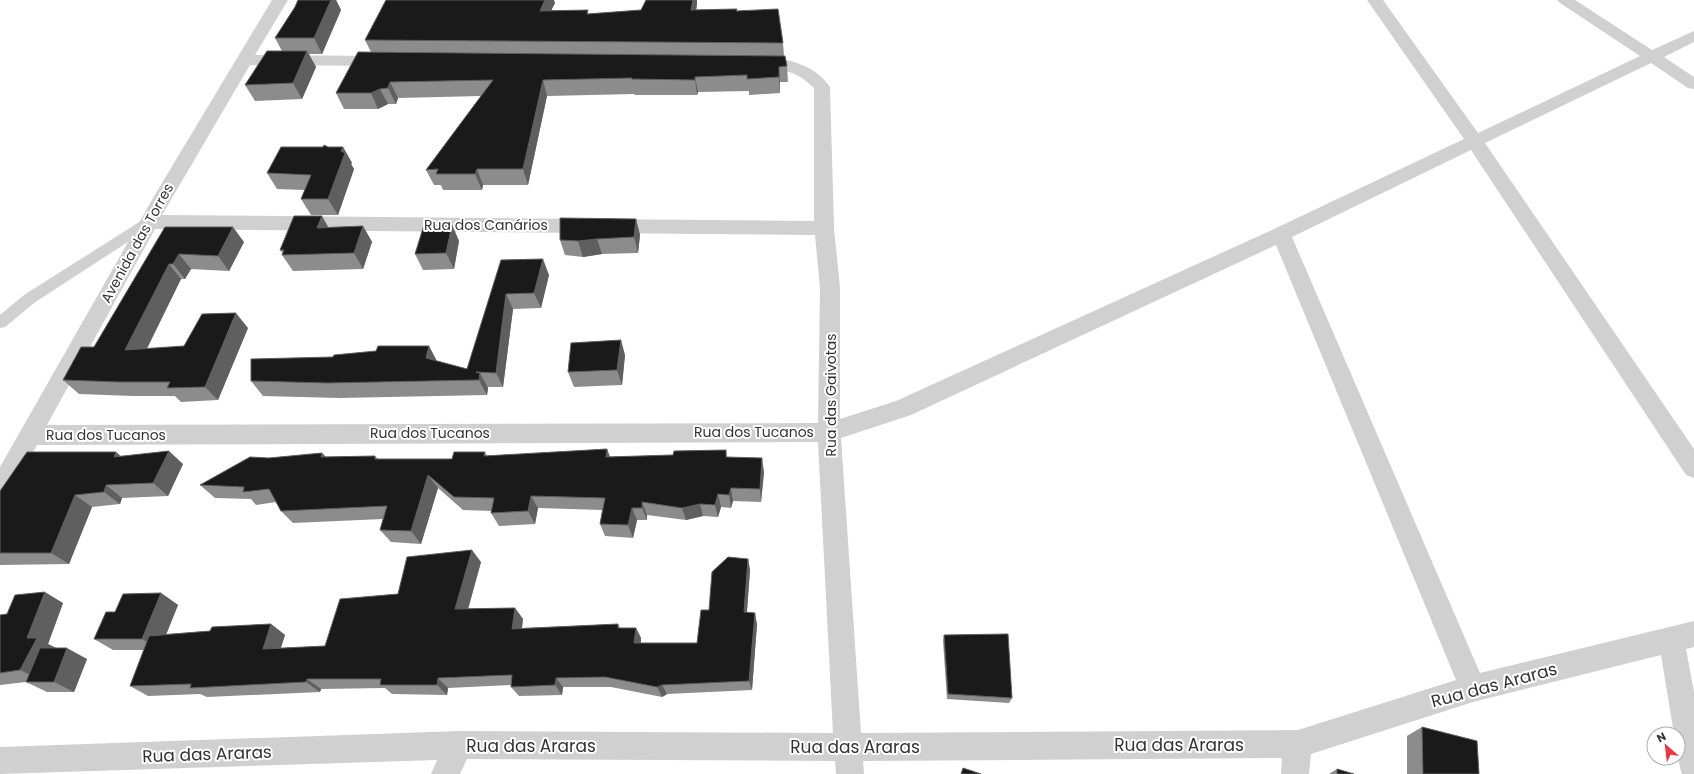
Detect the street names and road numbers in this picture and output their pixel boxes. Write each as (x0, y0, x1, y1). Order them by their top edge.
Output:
street label: Avenida das Torres (96, 180, 178, 306)
street label: Rua dos Canários (424, 215, 548, 235)
street label: Rua das Gaivotas (821, 333, 841, 457)
street label: Rua dos Tucanos (694, 422, 814, 442)
street label: Rua dos Tucanos (370, 423, 490, 443)
street label: Rua dos Tucanos (46, 425, 166, 445)
street label: Rua das Araras (1428, 657, 1560, 713)
street label: Rua das Araras (1114, 733, 1244, 757)
street label: Rua das Araras (466, 734, 596, 758)
street label: Rua das Araras (790, 735, 920, 759)
street label: Rua das Araras (142, 740, 272, 768)

